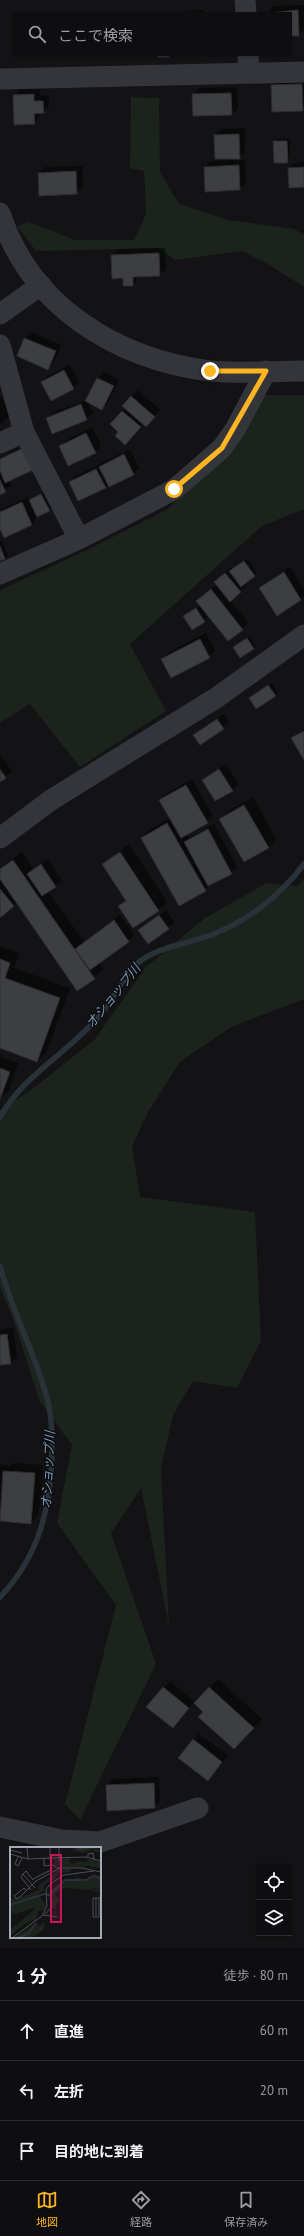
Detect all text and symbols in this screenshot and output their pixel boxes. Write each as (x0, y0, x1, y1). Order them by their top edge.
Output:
search box (12, 12, 292, 56)
icon: search (26, 23, 48, 45)
text: ここで検索 (58, 26, 133, 45)
route end (201, 362, 219, 380)
route start (165, 480, 183, 498)
water label: オショップ川 (82, 959, 145, 1032)
water label: オショップ川 (37, 1429, 59, 1509)
inset map (10, 1847, 101, 1938)
map controls (256, 1864, 292, 1936)
button: locate (256, 1864, 292, 1900)
button: layers (256, 1900, 292, 1936)
text: 1 分 (16, 1965, 47, 1987)
text: 徒歩 · 80 m (223, 1967, 288, 1984)
icon: ahead (16, 2020, 38, 2042)
text: 直進 (54, 2022, 84, 2041)
text: 60 m (260, 2022, 288, 2039)
icon: left (16, 2080, 38, 2102)
text: 左折 (54, 2082, 84, 2101)
text: 20 m (260, 2082, 288, 2099)
icon: arrive (16, 2140, 38, 2162)
text: 目的地に到着 (54, 2142, 144, 2161)
tab: 地図 (36, 2189, 58, 2229)
tab: 経路 (130, 2189, 152, 2229)
tab: 保存済み (224, 2189, 268, 2229)

